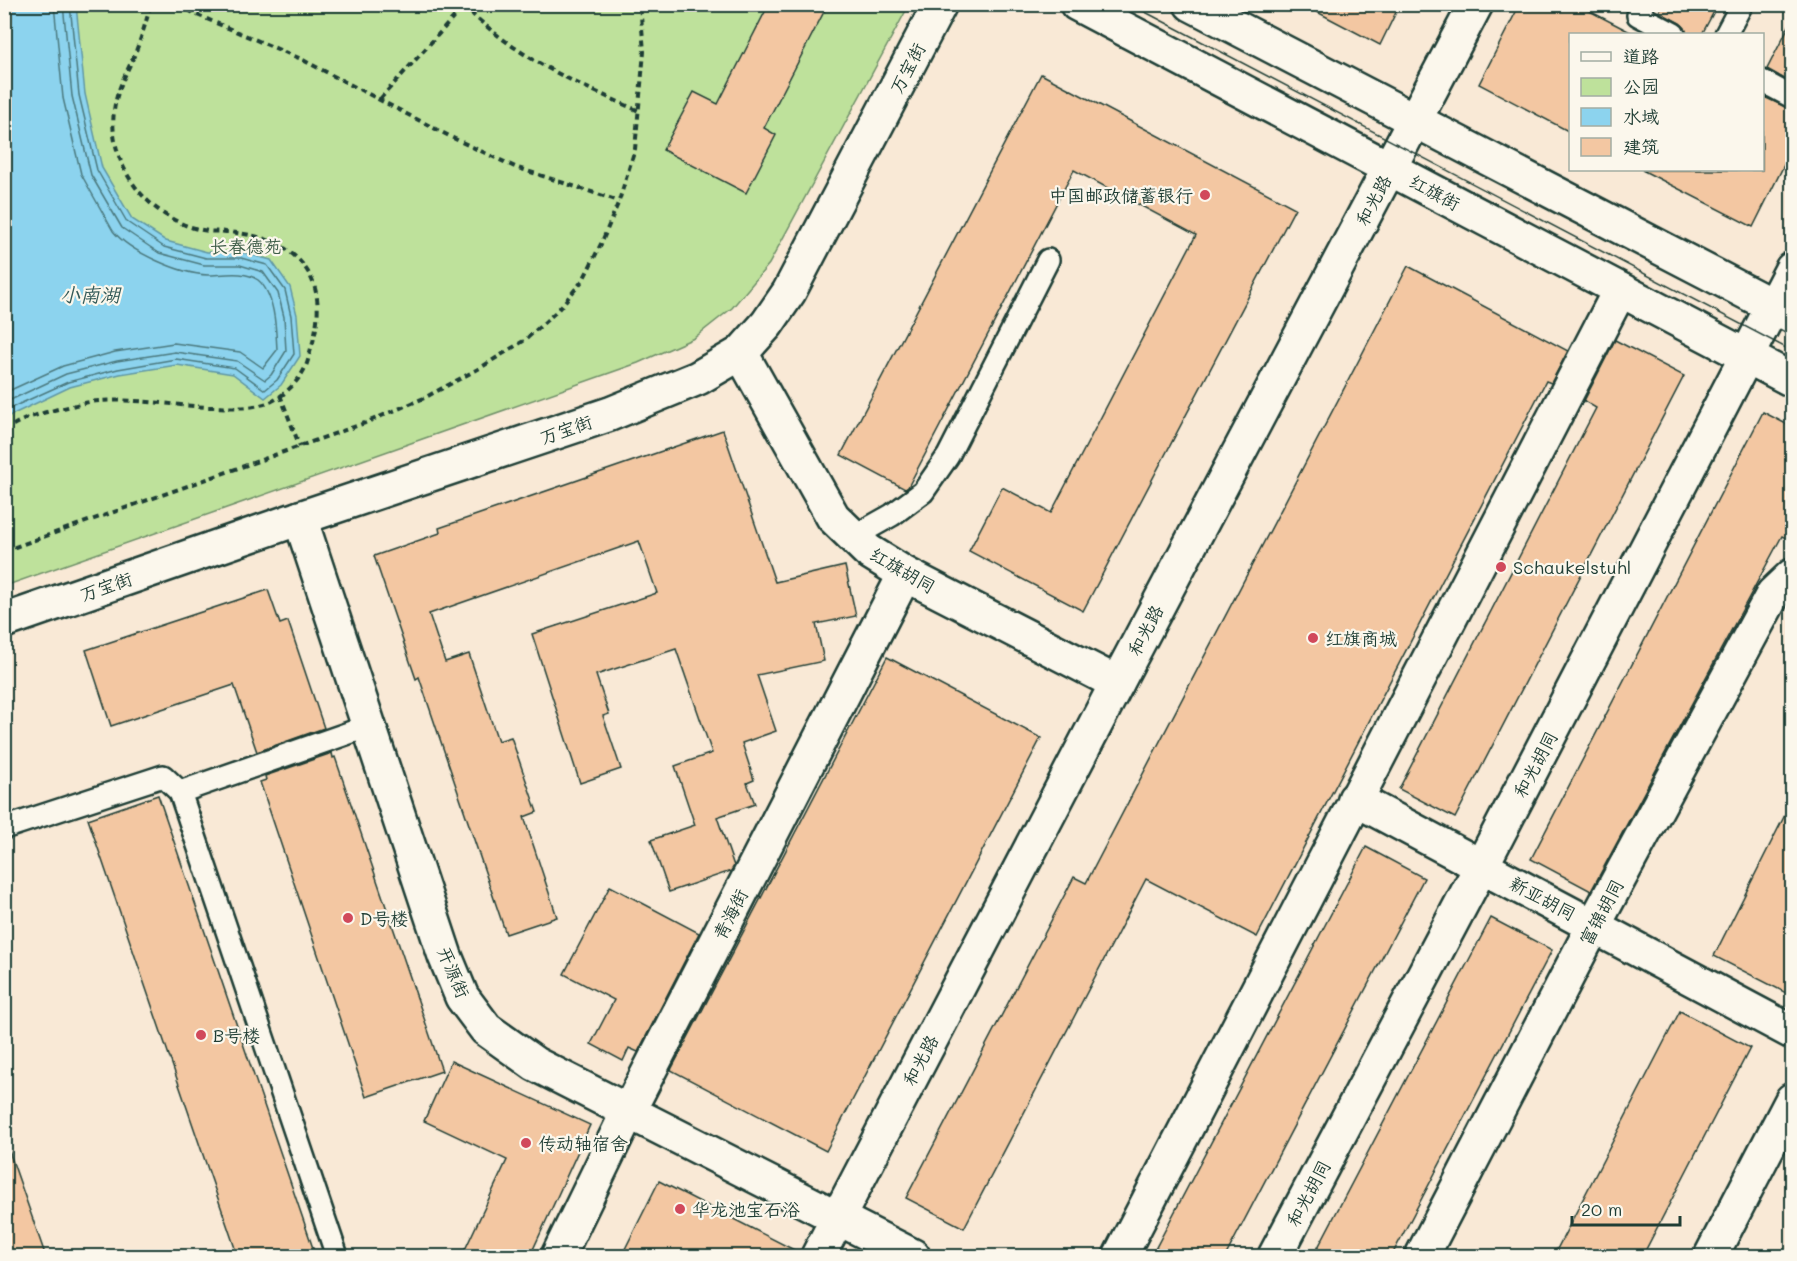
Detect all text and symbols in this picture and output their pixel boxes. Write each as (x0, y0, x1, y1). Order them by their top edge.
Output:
legend (1569, 33, 1764, 171)
street label: 万宝街 (884, 39, 930, 97)
text: 道路 (1623, 44, 1659, 68)
text: 公园 (1623, 74, 1659, 98)
text: 水域 (1623, 104, 1659, 128)
text: 建筑 (1623, 134, 1659, 158)
street label: 红旗街 (1406, 169, 1464, 215)
street label: 和光路 (1350, 171, 1396, 229)
place label: 中国邮政储蓄银行 (1049, 183, 1193, 207)
marker: 中国邮政储蓄银行 (1198, 188, 1212, 202)
park label: 长春德苑 (210, 234, 282, 258)
water label: 小南湖 (60, 281, 122, 307)
street label: 万宝街 (537, 409, 595, 449)
street label: 红旗胡同 (866, 542, 940, 598)
place label: Schaukelstuhl (1513, 555, 1631, 579)
marker: Schaukelstuhl (1494, 560, 1508, 574)
street label: 万宝街 (77, 566, 135, 606)
street label: 和光路 (1122, 601, 1168, 659)
place label: 红旗商城 (1325, 626, 1397, 650)
marker: 红旗商城 (1306, 631, 1320, 645)
street label: 和光胡同 (1508, 727, 1562, 801)
street label: 新亚胡同 (1506, 871, 1580, 925)
street label: 富锦胡同 (1574, 875, 1628, 949)
street label: 青海街 (707, 884, 753, 944)
place label: D号楼 (360, 906, 408, 930)
marker: D号楼 (341, 911, 355, 925)
street label: 开源街 (432, 942, 476, 1002)
place label: B号楼 (213, 1023, 260, 1047)
marker: B号楼 (194, 1028, 208, 1042)
street label: 和光路 (897, 1031, 943, 1089)
place label: 传动轴宿舍 (538, 1131, 628, 1155)
marker: 传动轴宿舍 (519, 1136, 533, 1150)
street label: 和光胡同 (1281, 1156, 1335, 1230)
scale bar (1572, 1189, 1680, 1227)
place label: 华龙池宝石浴 (692, 1197, 800, 1221)
text: 20 m (1581, 1197, 1622, 1221)
marker: 华龙池宝石浴 (673, 1202, 687, 1216)

